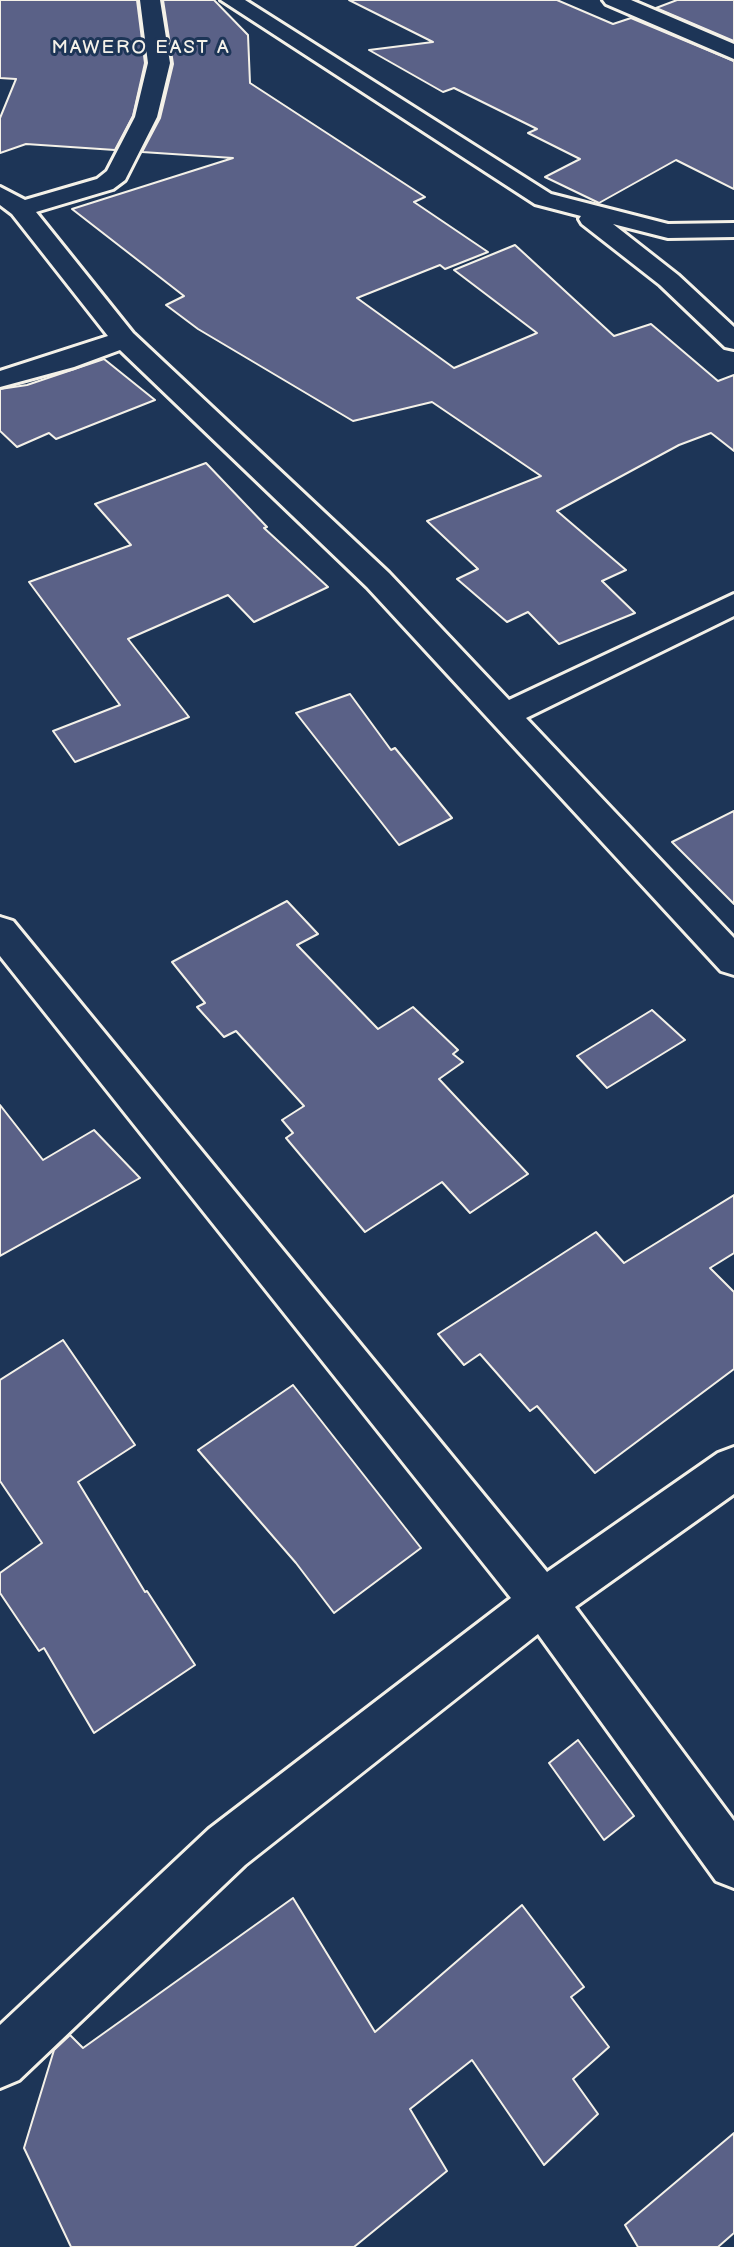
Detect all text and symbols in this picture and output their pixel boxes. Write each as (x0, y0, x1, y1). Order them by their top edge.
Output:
district label: MAWERO EAST A (53, 37, 229, 59)

